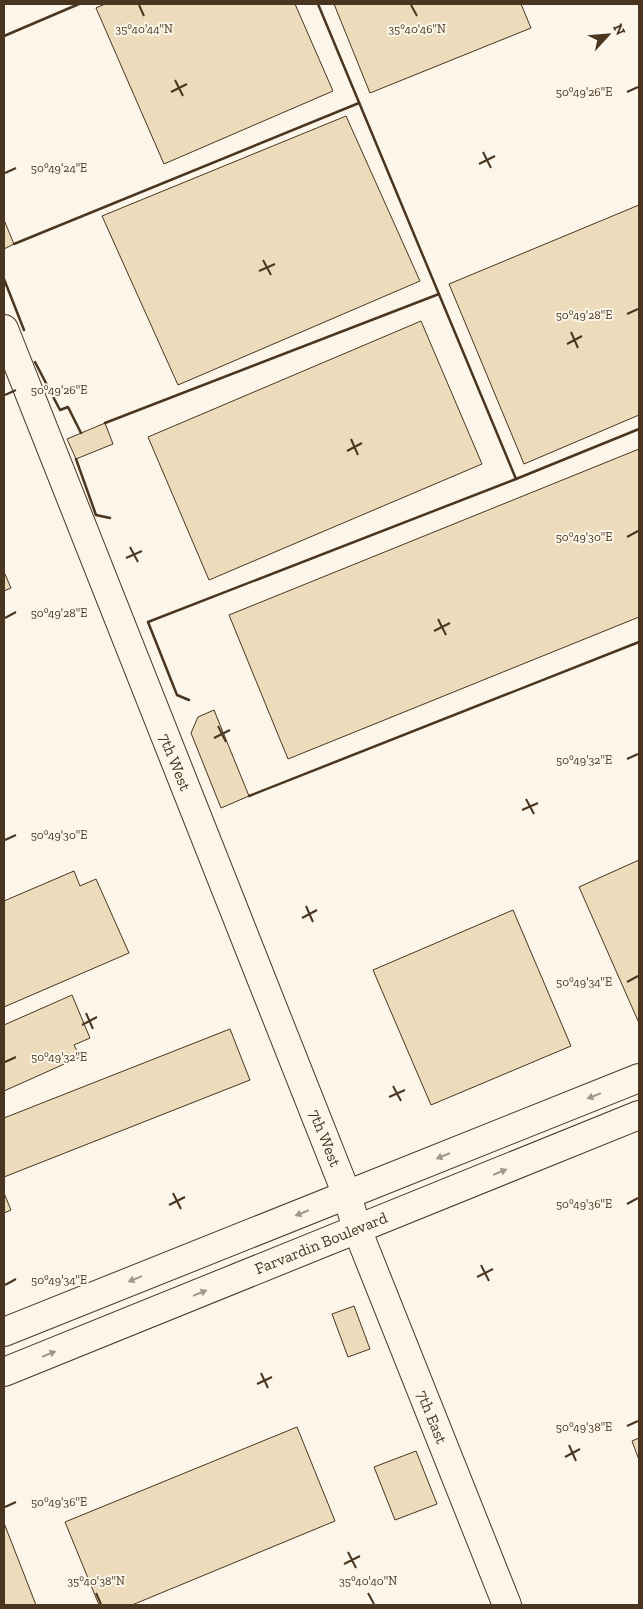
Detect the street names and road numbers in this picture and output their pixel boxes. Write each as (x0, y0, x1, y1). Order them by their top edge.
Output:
street label: 7th West (155, 731, 195, 793)
street label: 7th West (305, 1107, 345, 1169)
street label: Farvardin Boulevard (252, 1208, 390, 1278)
street label: 7th East (413, 1387, 451, 1447)

